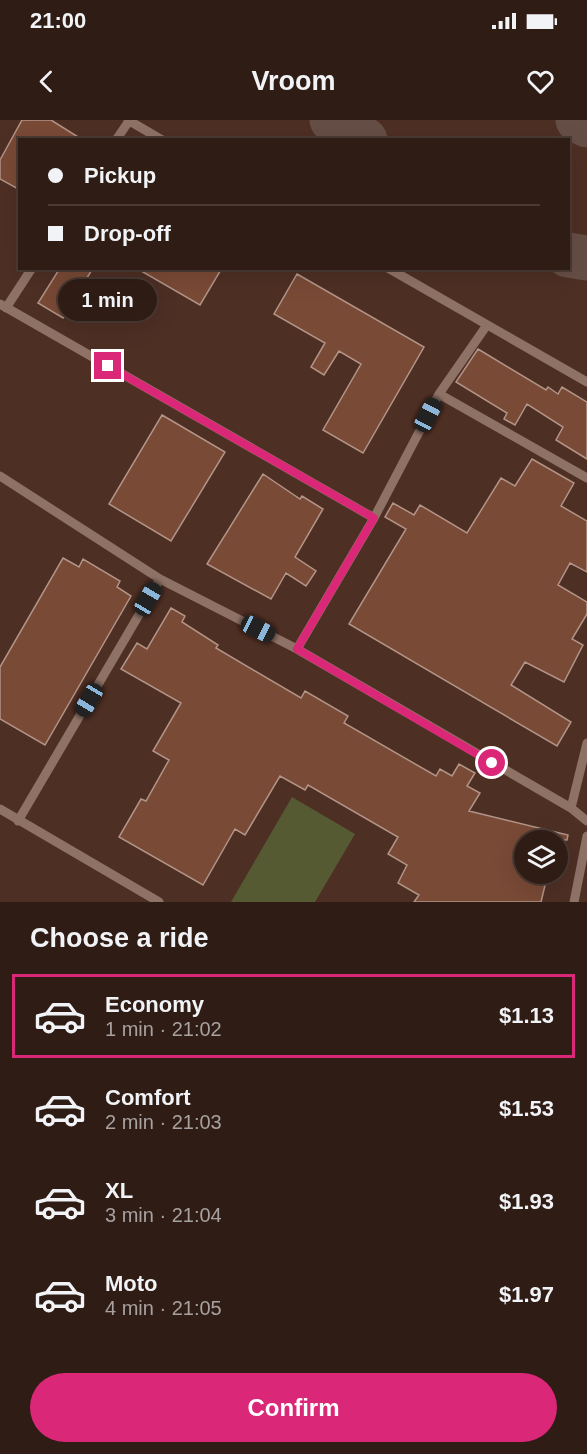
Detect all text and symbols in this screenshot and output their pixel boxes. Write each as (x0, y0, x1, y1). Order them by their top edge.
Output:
text: 21:00 (30, 8, 86, 33)
icon: back (30, 65, 63, 98)
icon: heart (524, 65, 557, 98)
text: Vroom (251, 66, 336, 96)
text: Pickup (84, 163, 156, 188)
text: Drop-off (84, 221, 171, 246)
callout: 1 min (58, 279, 158, 321)
text: 1 min (81, 289, 134, 311)
route end (94, 352, 121, 379)
car (412, 395, 444, 435)
car (131, 579, 165, 619)
car (238, 613, 278, 645)
car (72, 680, 106, 720)
route start (478, 749, 505, 776)
map controls (514, 830, 568, 884)
button: layers (514, 830, 568, 884)
text: Choose a ride (30, 923, 209, 953)
icon: car (33, 989, 87, 1043)
text: Economy (105, 992, 204, 1017)
text: $1.13 (499, 1003, 554, 1028)
text: 1 min · 21:02 (105, 1018, 222, 1040)
icon: car (33, 1082, 87, 1136)
text: Comfort (105, 1085, 191, 1110)
text: $1.53 (499, 1096, 554, 1121)
text: 2 min · 21:03 (105, 1111, 222, 1133)
icon: car (33, 1175, 87, 1229)
text: XL (105, 1178, 133, 1203)
text: $1.93 (499, 1189, 554, 1214)
text: 3 min · 21:04 (105, 1204, 222, 1226)
icon: car (33, 1268, 87, 1322)
text: Moto (105, 1271, 158, 1296)
text: $1.97 (499, 1282, 554, 1307)
text: 4 min · 21:05 (105, 1297, 222, 1319)
button: Confirm (30, 1373, 557, 1442)

